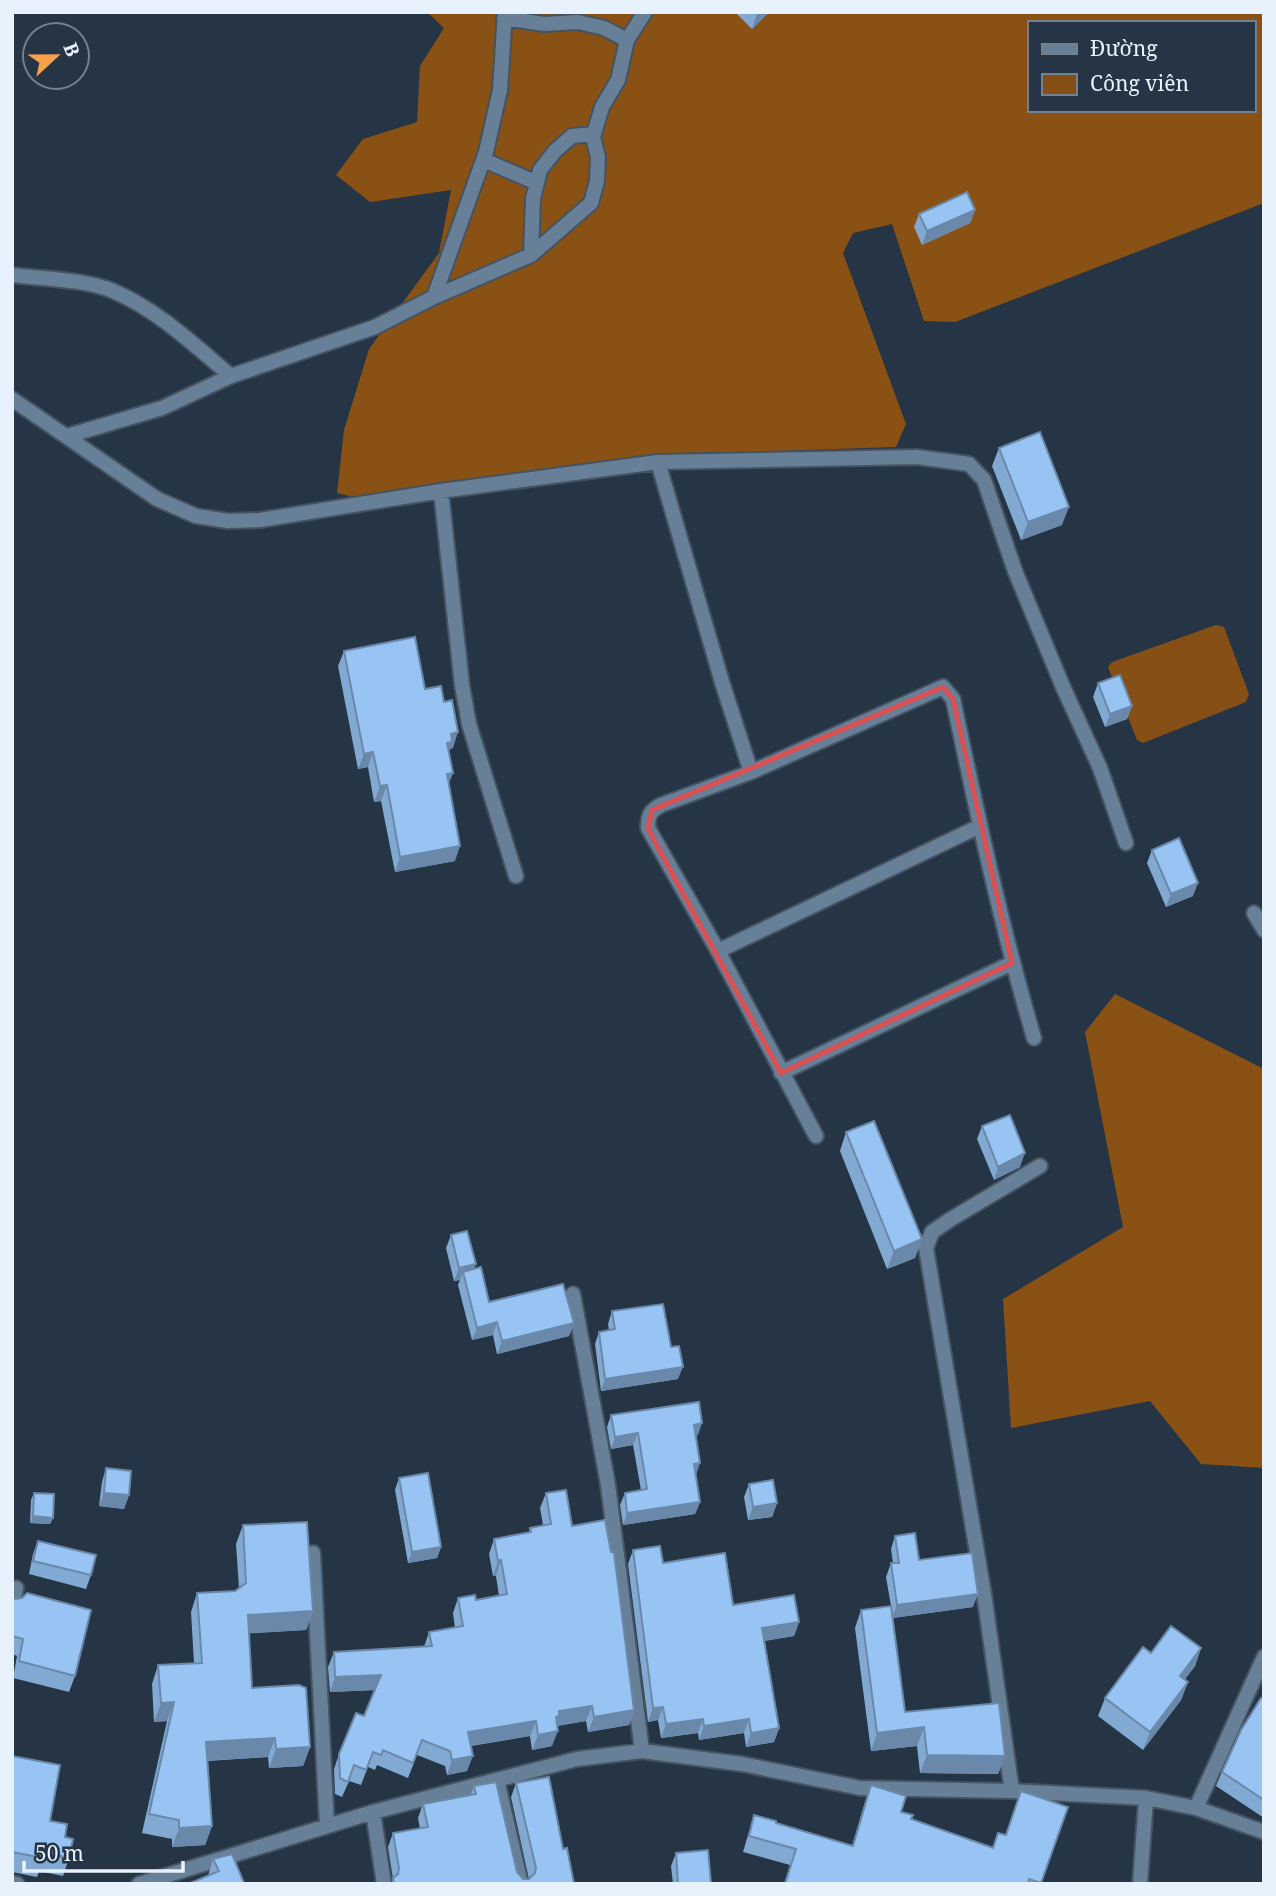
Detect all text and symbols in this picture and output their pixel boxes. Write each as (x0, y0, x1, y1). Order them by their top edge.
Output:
north arrow (21, 21, 91, 91)
legend (1028, 21, 1255, 112)
text: Đường (1090, 34, 1158, 62)
text: B (57, 39, 86, 61)
text: Công viên (1090, 69, 1189, 97)
scale bar (24, 1829, 184, 1873)
text: 50 m (35, 1839, 84, 1867)

